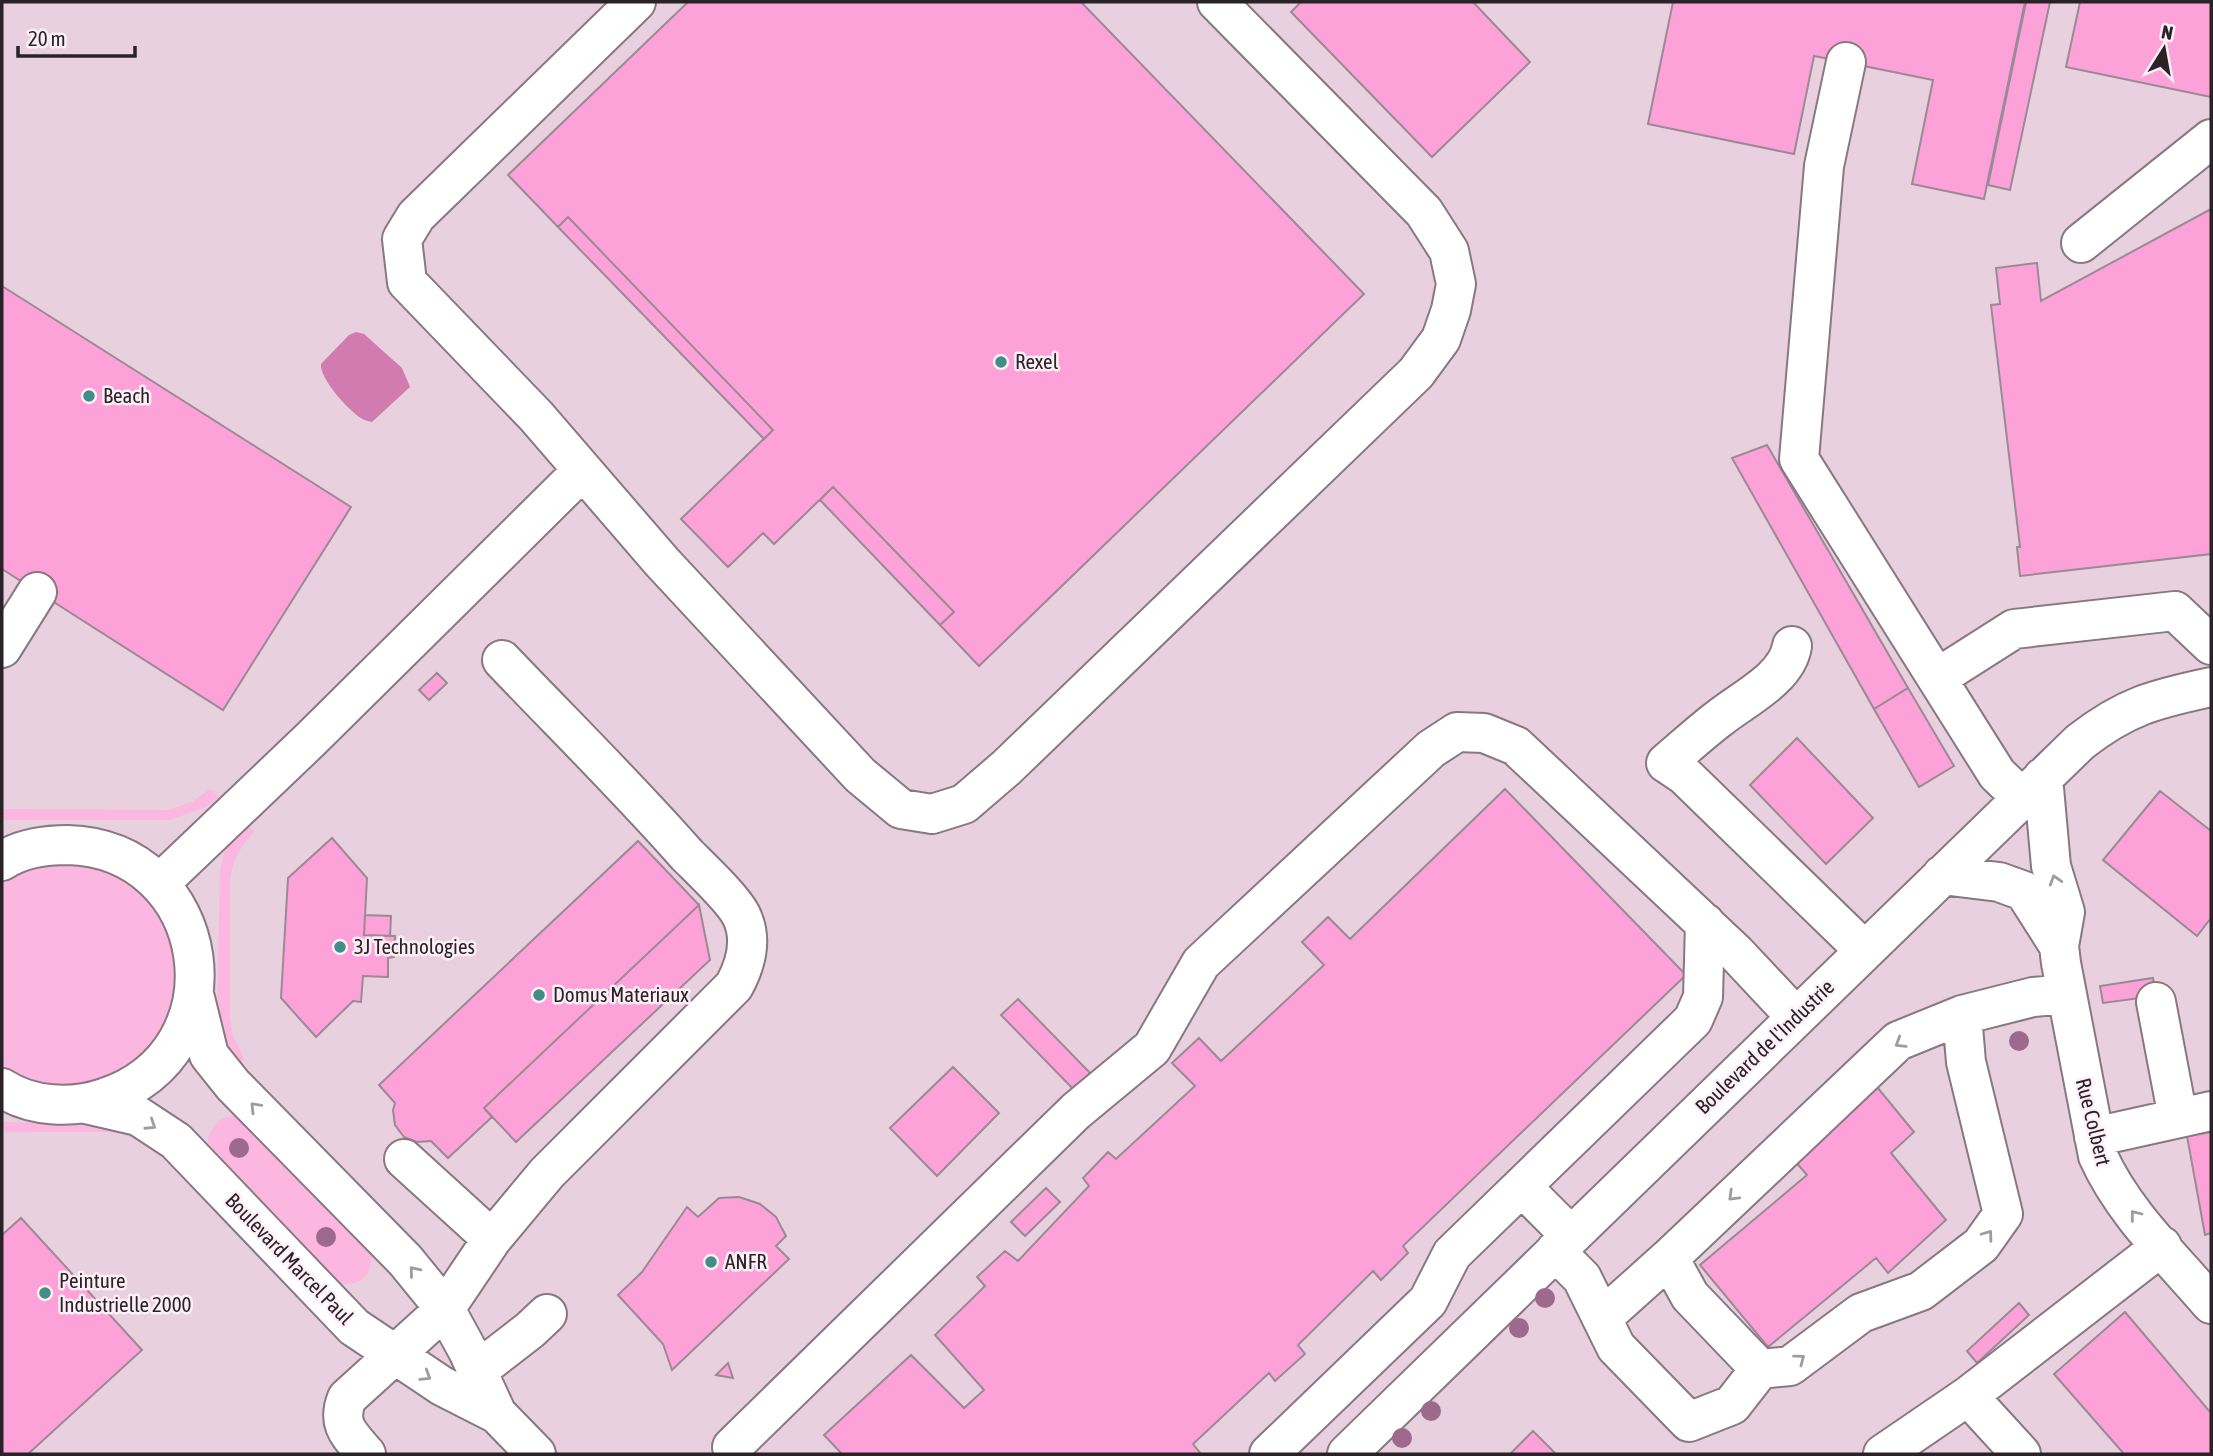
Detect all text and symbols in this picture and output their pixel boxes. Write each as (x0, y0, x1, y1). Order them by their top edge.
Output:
scale bar (18, 14, 135, 58)
north arrow (2129, 14, 2199, 84)
text: N (2160, 20, 2175, 44)
text: 20 m (28, 26, 66, 50)
place label: Rexel (1015, 349, 1059, 373)
marker: Rexel (993, 354, 1009, 370)
place label: Beach (103, 383, 150, 407)
marker: Beach (81, 388, 97, 404)
one-way arrow (2049, 874, 2063, 887)
place label: 3J Technologies (354, 934, 475, 958)
marker: 3J Technologies (332, 939, 348, 955)
street label: Boulevard de l'Industrie (1690, 974, 1838, 1118)
place label: Domus Materiaux (553, 982, 689, 1006)
marker: Domus Materiaux (531, 987, 547, 1003)
one-way arrow (1895, 1034, 1908, 1047)
street label: Rue Colbert (2072, 1075, 2116, 1168)
one-way arrow (251, 1103, 264, 1116)
one-way arrow (143, 1116, 156, 1129)
street label: Boulevard Marcel Paul (221, 1188, 359, 1329)
one-way arrow (1728, 1188, 1741, 1201)
one-way arrow (2130, 1210, 2143, 1223)
one-way arrow (1979, 1231, 1992, 1243)
place label: ANFR (725, 1249, 767, 1273)
marker: ANFR (703, 1254, 719, 1270)
one-way arrow (409, 1266, 422, 1278)
place label: Peinture Industrielle 2000 (59, 1268, 192, 1316)
marker: Peinture Industrielle 2000 (37, 1285, 53, 1301)
one-way arrow (1792, 1354, 1805, 1367)
one-way arrow (418, 1367, 431, 1380)

